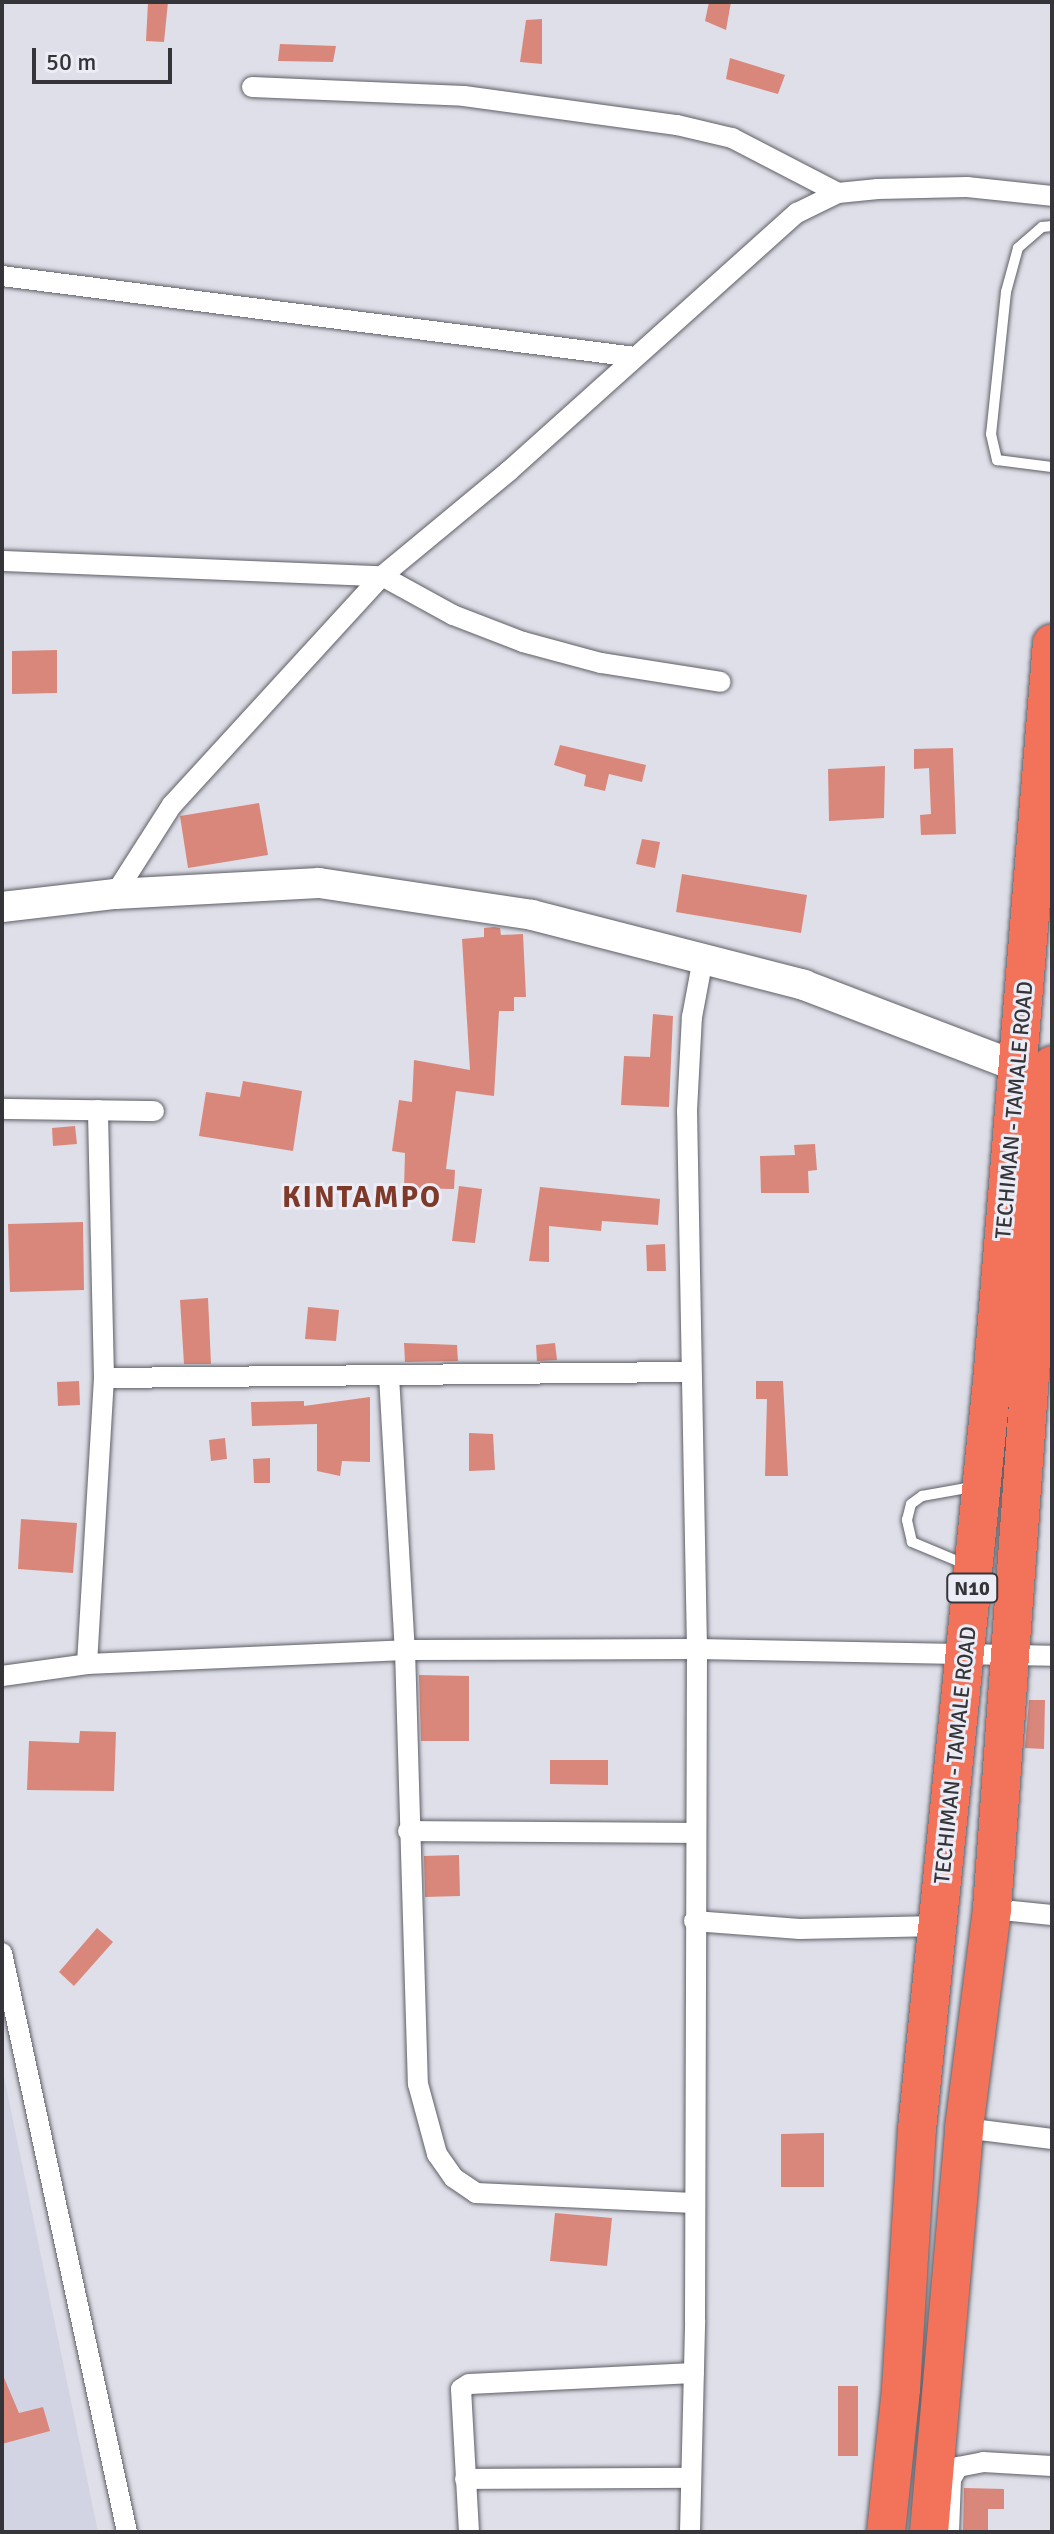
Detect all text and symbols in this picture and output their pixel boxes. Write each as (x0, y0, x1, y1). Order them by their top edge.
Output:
scale bar (36, 32, 176, 82)
text: 50 m (46, 47, 96, 77)
street label: TECHIMAN - TAMALE ROAD (990, 980, 1038, 1240)
district label: KINTAMPO (282, 1180, 442, 1216)
road number: N10 (946, 1572, 998, 1604)
street label: TECHIMAN - TAMALE ROAD (928, 1625, 982, 1885)

